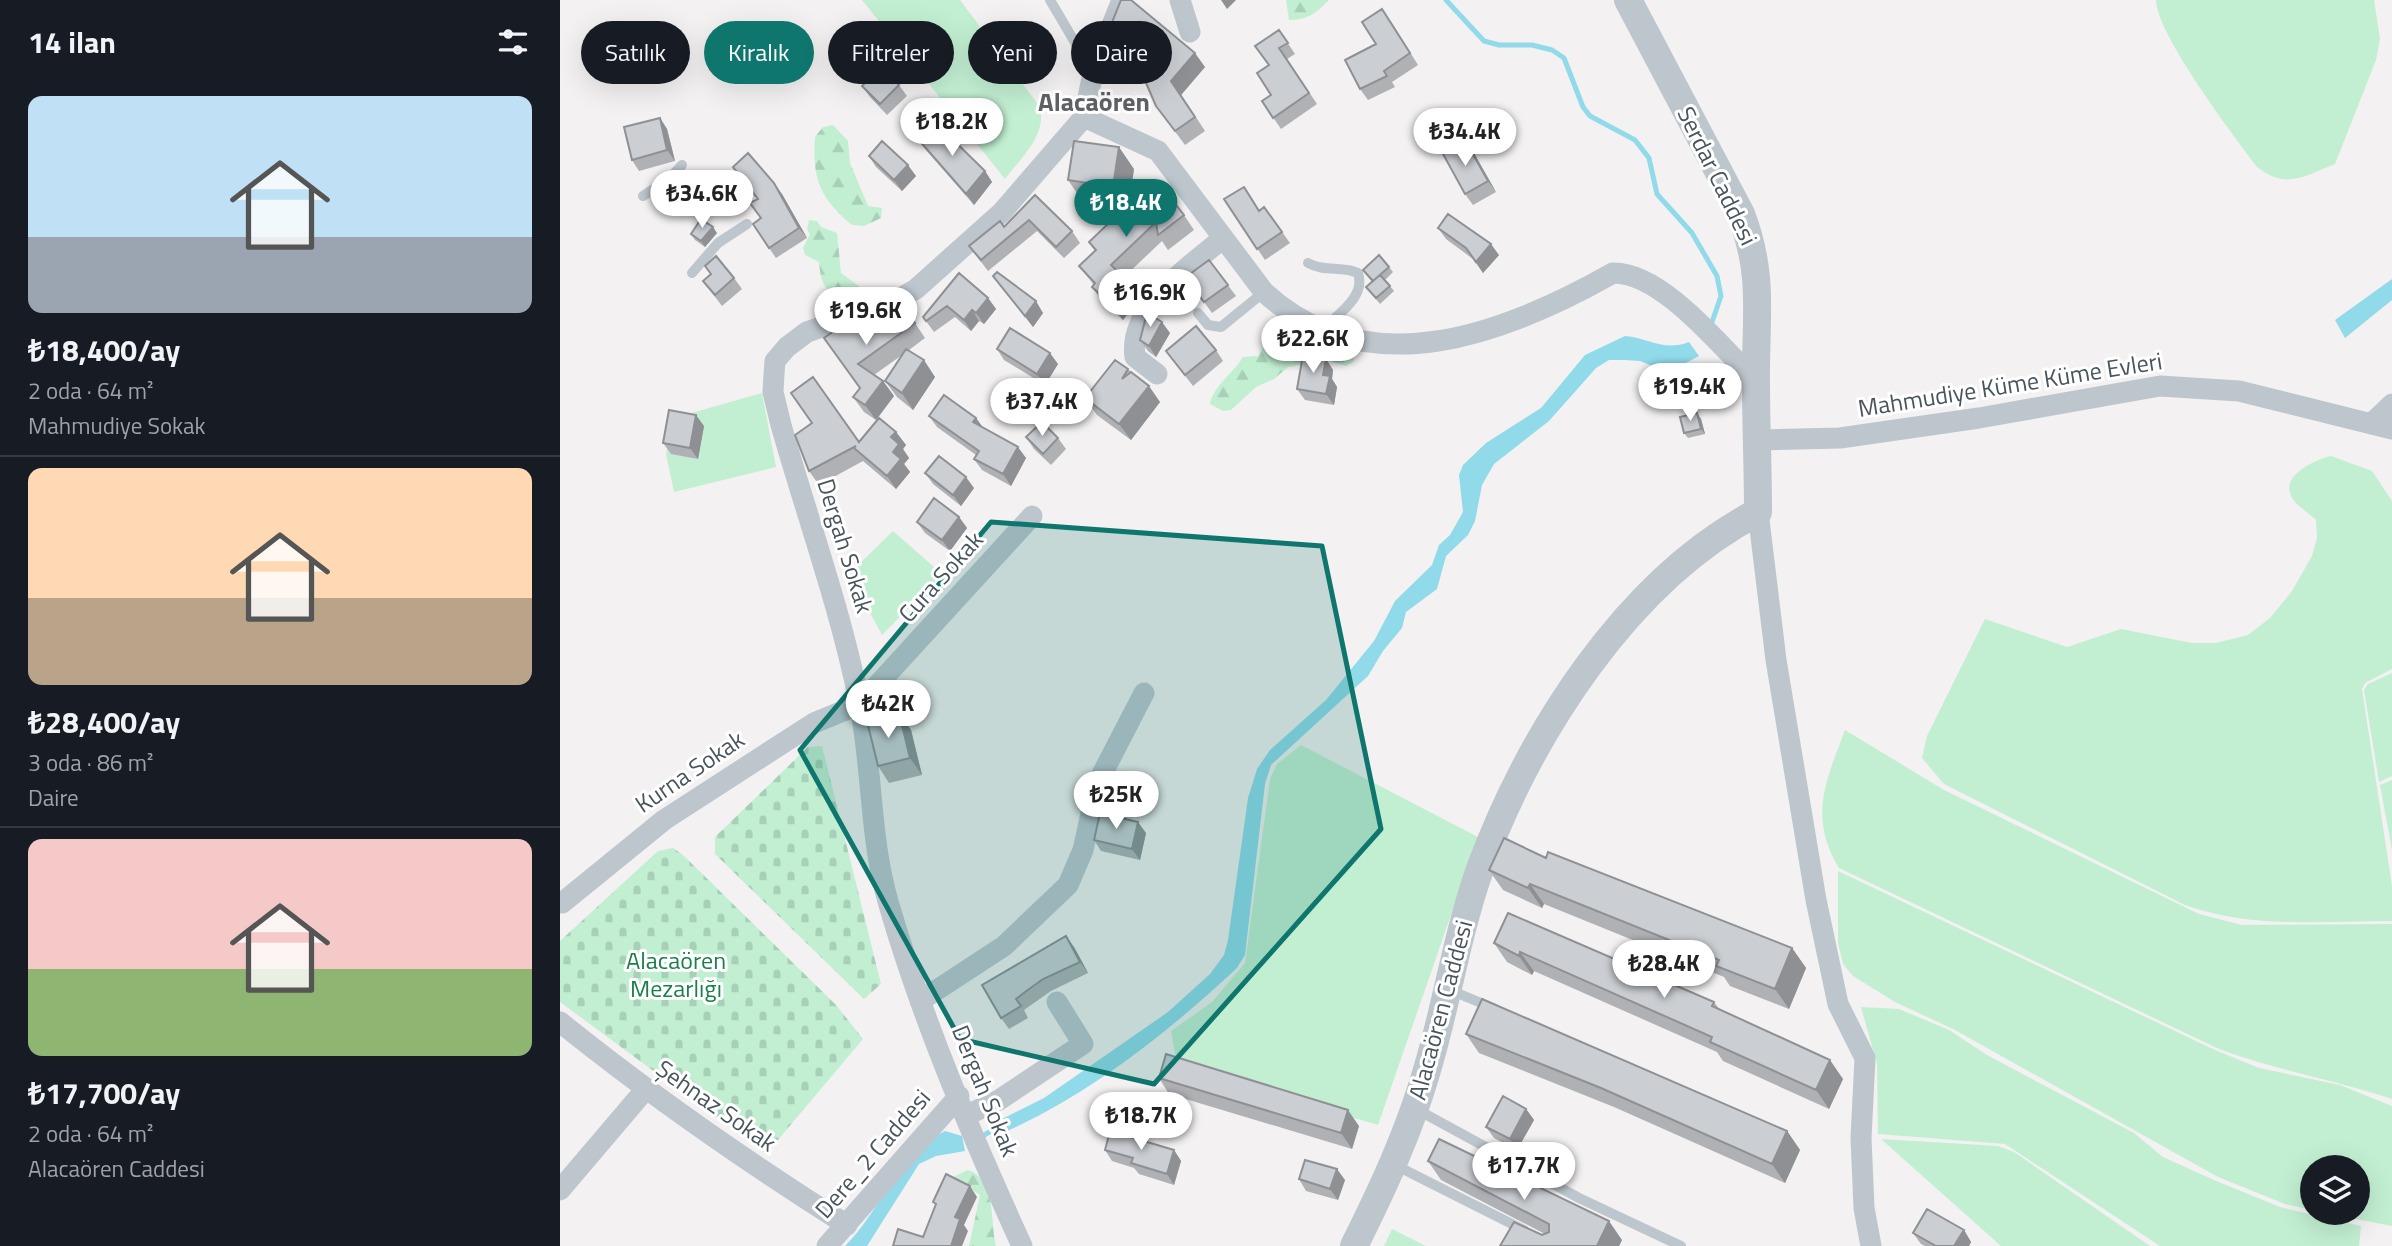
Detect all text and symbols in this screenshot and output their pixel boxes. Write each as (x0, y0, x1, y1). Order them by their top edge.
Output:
text: 14 ilan (28, 19, 116, 65)
chip: Satılık (581, 21, 690, 84)
chip: Kiralık (704, 21, 814, 84)
chip: Filtreler (828, 21, 954, 84)
chip: Yeni (968, 21, 1057, 84)
chip: Daire (1071, 21, 1172, 84)
icon: filters (494, 23, 532, 61)
district label: Alacaören (1038, 82, 1150, 121)
pin: ₺18.2K (895, 99, 1009, 158)
street label: Serdar Caddesi (1669, 100, 1767, 251)
text: ₺18.2K (916, 103, 988, 138)
pin: ₺34.4K (1408, 108, 1522, 168)
text: ₺34.4K (1429, 113, 1501, 148)
icon: home (217, 142, 343, 268)
pin: ₺34.6K (645, 170, 759, 230)
text: ₺34.6K (666, 175, 738, 210)
pin: ₺18.4K (1069, 180, 1183, 239)
text: ₺18.4K (1090, 184, 1162, 219)
pin: ₺16.9K (1093, 270, 1207, 329)
text: ₺16.9K (1114, 274, 1186, 309)
pin: ₺19.6K (809, 288, 923, 347)
text: ₺19.6K (830, 292, 902, 327)
pin: ₺22.6K (1256, 316, 1370, 375)
text: ₺22.6K (1277, 320, 1349, 355)
text: ₺18,400/ay (28, 327, 180, 373)
street label: Mahmudiye Küme Küme Evleri (1855, 342, 2165, 426)
pin: ₺19.4K (1633, 364, 1747, 423)
text: ₺19.4K (1654, 368, 1726, 403)
text: 2 oda · 64 m² (28, 373, 153, 408)
pin: ₺37.4K (985, 378, 1099, 438)
text: ₺37.4K (1006, 383, 1078, 418)
text: Mahmudiye Sokak (28, 408, 206, 443)
street label: Dergah Sokak (808, 474, 884, 618)
icon: home (217, 514, 343, 640)
street label: Cura Sokak (889, 522, 991, 630)
pin: ₺42K (847, 680, 929, 740)
text: ₺42K (862, 685, 914, 720)
text: ₺28,400/ay (28, 699, 180, 745)
street label: Kurna Sokak (627, 721, 752, 821)
text: 3 oda · 86 m² (28, 745, 153, 780)
pin: ₺25K (1075, 772, 1157, 831)
text: ₺25K (1090, 776, 1142, 811)
text: Daire (28, 780, 79, 815)
icon: home (217, 885, 343, 1011)
street label: Alacaören Caddesi (1399, 916, 1481, 1103)
pin: ₺28.4K (1607, 940, 1721, 1000)
park label: Alacaören Mezarlığı (626, 942, 726, 1006)
text: ₺28.4K (1628, 945, 1700, 980)
street label: Dergah Sokak (943, 1019, 1029, 1162)
street label: Şehnaz Sokak (649, 1050, 785, 1160)
text: ₺17,700/ay (28, 1070, 180, 1116)
street label: Dere_2 Caddesi (806, 1081, 939, 1226)
pin: ₺18.7K (1084, 1092, 1198, 1152)
text: ₺18.7K (1105, 1097, 1177, 1132)
text: 2 oda · 64 m² (28, 1116, 153, 1151)
pin: ₺17.7K (1467, 1142, 1581, 1202)
text: ₺17.7K (1488, 1147, 1560, 1182)
text: Alacaören Caddesi (28, 1151, 205, 1186)
map controls (2300, 1155, 2370, 1225)
button: layers (2300, 1155, 2370, 1225)

